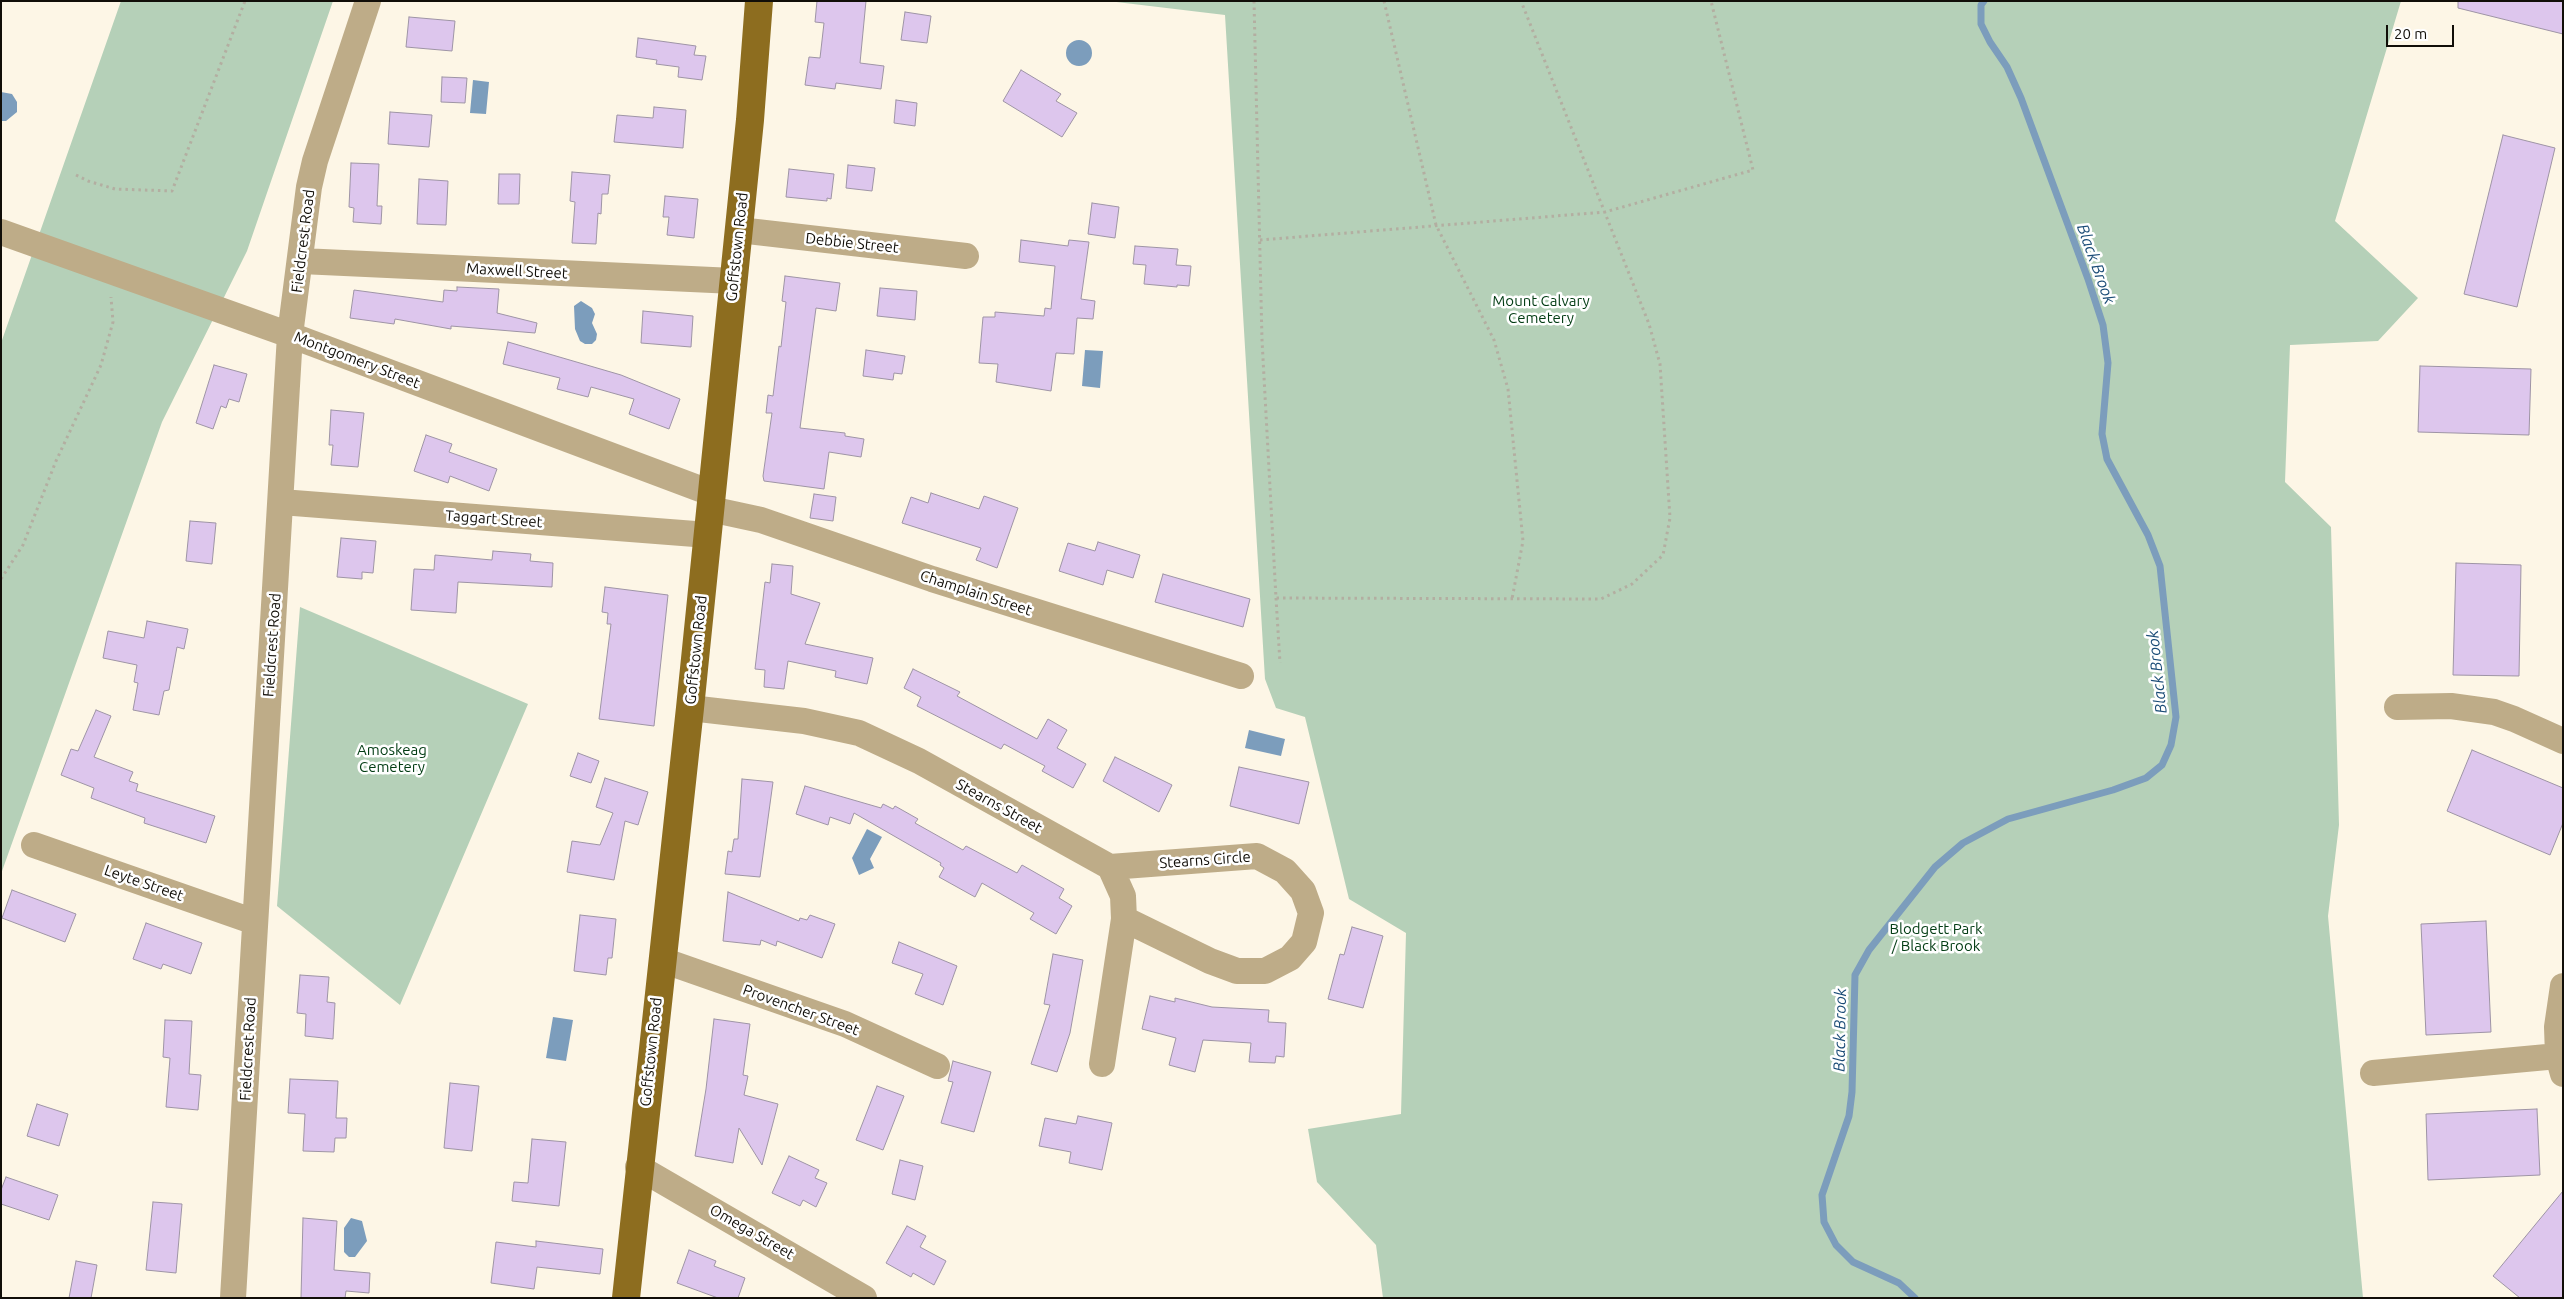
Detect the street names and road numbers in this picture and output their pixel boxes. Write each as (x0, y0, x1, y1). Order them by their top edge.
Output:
street label: Fieldcrest Road (288, 188, 318, 294)
street label: Goffstown Road (722, 192, 752, 302)
street label: Debbie Street (804, 229, 900, 257)
street label: Maxwell Street (466, 259, 568, 283)
street label: Montgomery Street (291, 328, 423, 392)
street label: Taggart Street (445, 507, 543, 531)
street label: Champlain Street (918, 566, 1034, 620)
street label: Fieldcrest Road (259, 593, 285, 697)
street label: Goffstown Road (681, 595, 711, 705)
street label: Stearns Street (953, 775, 1045, 837)
street label: Stearns Circle (1159, 848, 1251, 872)
street label: Leyte Street (102, 861, 186, 905)
street label: Provencher Street (740, 981, 862, 1039)
street label: Fieldcrest Road (236, 997, 260, 1101)
street label: Goffstown Road (636, 997, 666, 1107)
street label: Omega Street (707, 1201, 797, 1263)

